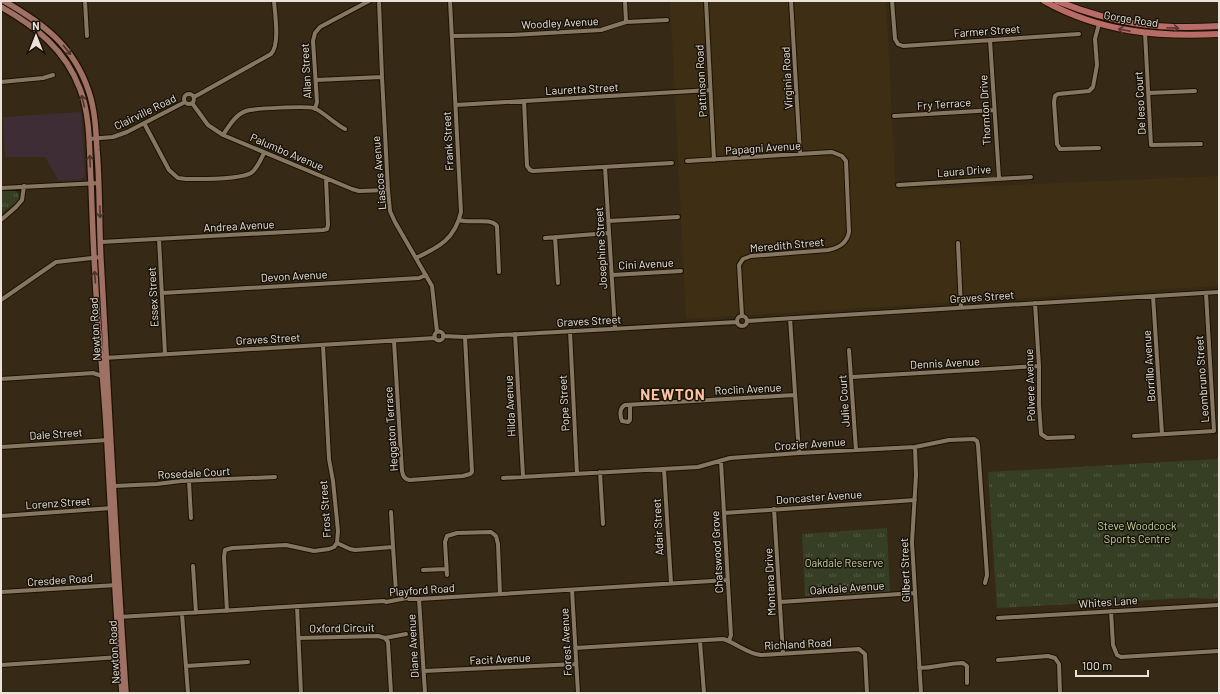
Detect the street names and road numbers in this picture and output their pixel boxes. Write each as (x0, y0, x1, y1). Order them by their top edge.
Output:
street label: Gorge Road (1103, 8, 1159, 29)
street label: Woodley Avenue (521, 14, 599, 31)
street label: Farmer Street (953, 22, 1021, 39)
street label: Allan Street (298, 43, 313, 99)
street label: Pattinson Road (692, 44, 709, 118)
street label: Virginia Road (778, 46, 795, 110)
street label: De Ieso Court (1131, 71, 1148, 135)
street label: Thornton Drive (976, 74, 993, 146)
street label: Lauretta Street (545, 80, 619, 97)
street label: Clairville Road (112, 91, 178, 132)
street label: Fry Terrace (916, 95, 972, 112)
street label: Frank Street (439, 111, 456, 171)
street label: Palumbo Avenue (248, 130, 326, 173)
street label: Liascos Avenue (369, 135, 388, 211)
street label: Papagni Avenue (725, 138, 801, 157)
street label: Laura Drive (937, 162, 992, 179)
street label: Josephine Street (592, 207, 609, 289)
street label: Andrea Avenue (203, 217, 275, 234)
street label: Meredith Street (749, 235, 825, 254)
street label: Cini Avenue (618, 256, 674, 271)
street label: Essex Street (144, 267, 161, 327)
street label: Devon Avenue (260, 267, 328, 284)
street label: Graves Street (949, 288, 1015, 305)
street label: Newton Road (86, 297, 103, 361)
street label: Graves Street (556, 312, 622, 329)
street label: Graves Street (235, 330, 301, 347)
street label: Borrillo Avenue (1139, 330, 1157, 402)
street label: Leombruno Street (1192, 335, 1211, 423)
street label: Polvere Avenue (1022, 348, 1037, 422)
street label: Dennis Avenue (910, 354, 980, 371)
street label: Julie Court (835, 374, 852, 428)
street label: Hilda Avenue (501, 375, 518, 437)
street label: Pope Street (556, 375, 571, 432)
street label: Roclin Avenue (714, 380, 782, 397)
street label: Heggaton Terrace (381, 386, 400, 472)
street label: Dale Street (29, 425, 83, 442)
street label: Crozier Avenue (774, 435, 846, 452)
street label: Rosedale Court (157, 464, 231, 481)
street label: Frost Street (316, 480, 333, 538)
street label: Doncaster Avenue (776, 487, 863, 506)
street label: Lorenz Street (25, 494, 91, 511)
street label: Adair Street (650, 498, 665, 556)
street label: Chatswood Grove (708, 510, 725, 594)
street label: Gilbert Street (897, 538, 912, 602)
street label: Montana Drive (761, 548, 778, 616)
street label: Cresdee Road (27, 571, 93, 588)
street label: Oakdale Avenue (809, 578, 885, 597)
street label: Playford Road (389, 581, 455, 598)
street label: Whites Lane (1078, 593, 1138, 610)
street label: Forest Avenue (557, 608, 574, 676)
street label: Diane Avenue (404, 614, 421, 678)
street label: Newton Road (105, 620, 122, 684)
street label: Oxford Circuit (309, 620, 375, 635)
street label: Richland Road (764, 635, 832, 652)
street label: Facit Avenue (469, 650, 531, 667)

